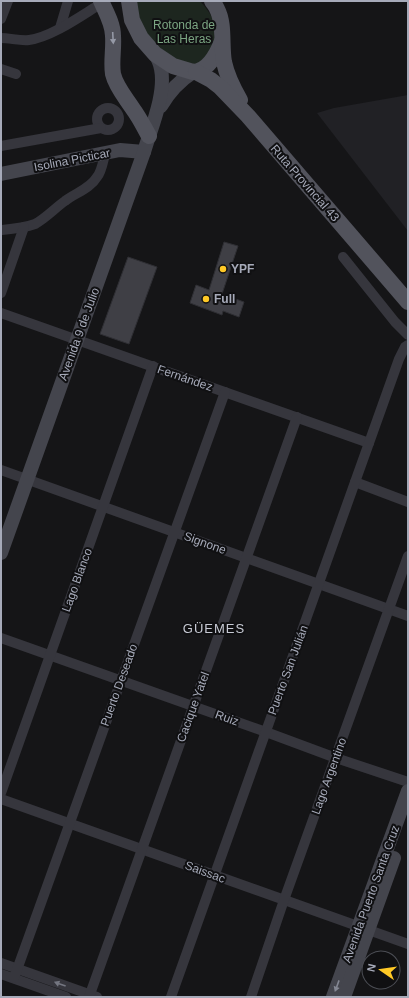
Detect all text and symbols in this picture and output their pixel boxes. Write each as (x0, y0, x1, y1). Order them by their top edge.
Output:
park label: Rotonda de Las Heras (153, 18, 215, 46)
one-way arrow (109, 32, 116, 44)
street label: Ruta Provincial 43 (268, 142, 342, 225)
street label: Isolina Picticar (33, 146, 111, 174)
place label: YPF (231, 262, 254, 276)
marker: YPF (218, 264, 228, 274)
street label: Avenida 9 de Julio (56, 285, 102, 382)
place label: Full (214, 292, 235, 306)
marker: Full (201, 294, 211, 304)
street label: Fernández (156, 362, 214, 394)
street label: Signone (182, 529, 228, 557)
street label: Lago Blanco (59, 546, 95, 614)
district label: GÜEMES (183, 621, 245, 636)
street label: Puerto San Julián (265, 623, 311, 717)
street label: Puerto Deseado (98, 642, 141, 728)
street label: Cacique Yatel (174, 670, 212, 744)
street label: Ruiz (213, 707, 241, 729)
street label: Lago Argentino (309, 735, 349, 816)
street label: Avenida Puerto Santa Cruz (340, 823, 402, 965)
street label: Saissac (183, 858, 227, 886)
north arrow (361, 950, 401, 990)
text: N (365, 962, 378, 973)
one-way arrow (334, 980, 340, 992)
one-way arrow (54, 981, 66, 987)

